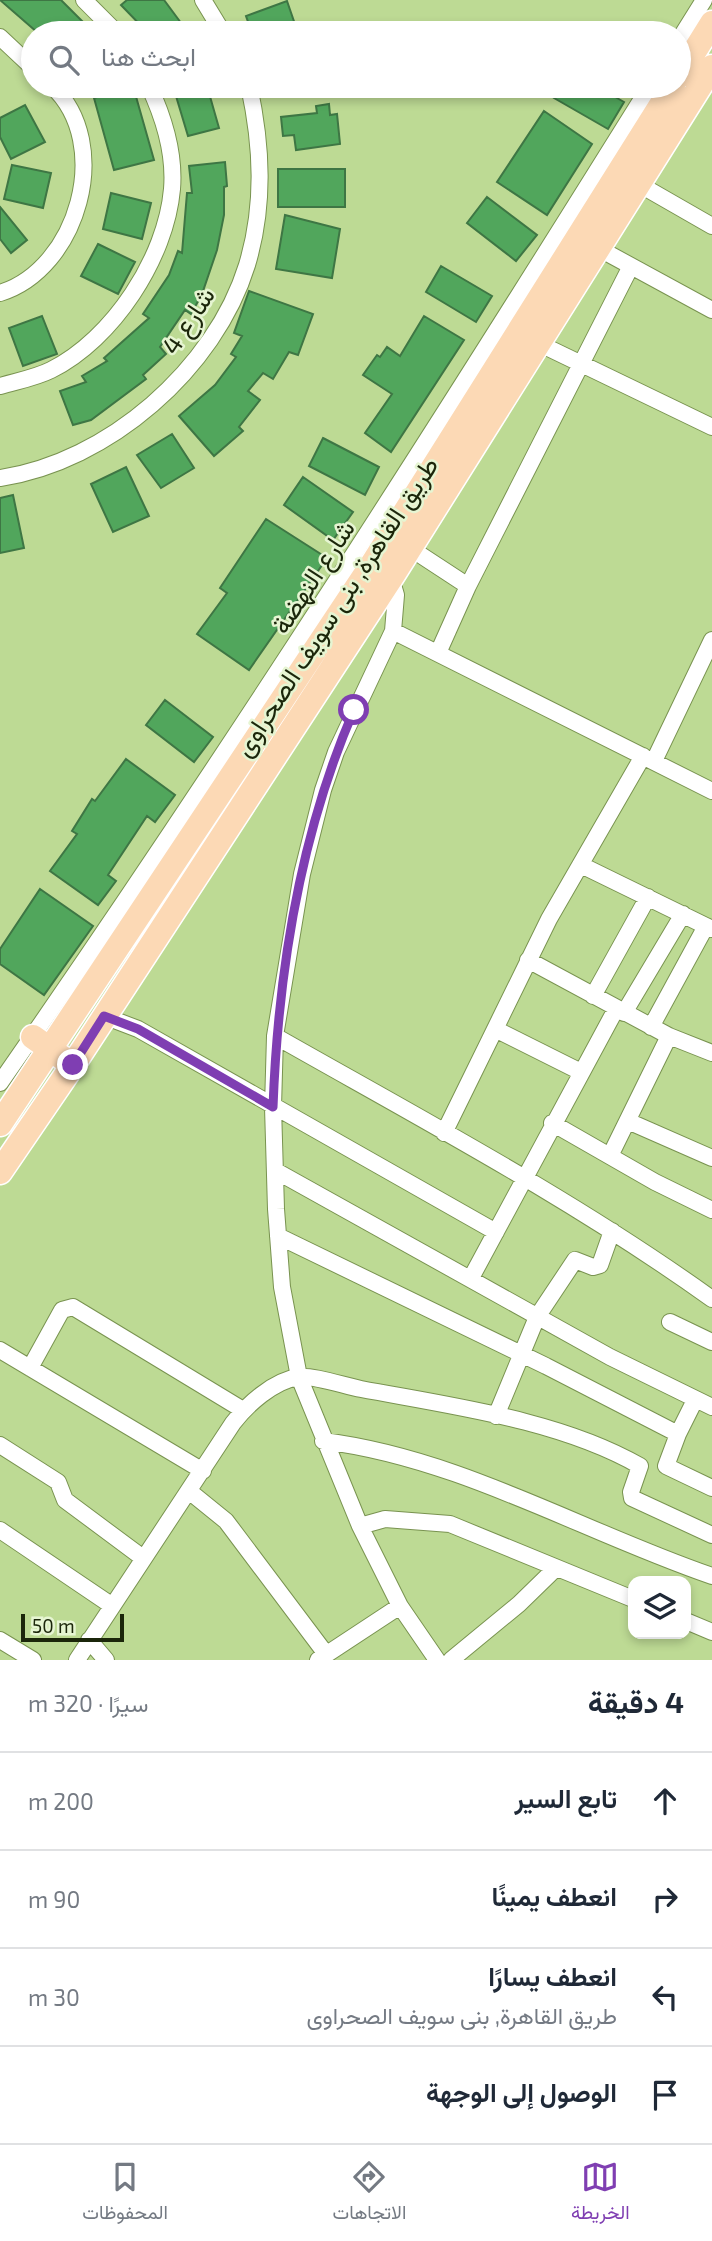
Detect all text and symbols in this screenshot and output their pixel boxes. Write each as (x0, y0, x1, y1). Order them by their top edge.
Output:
search box (21, 21, 691, 98)
text: ابحث هنا (101, 40, 196, 71)
icon: search (45, 41, 83, 79)
street label: شارع 4 (154, 280, 224, 362)
street label: طريق القاهرة, بنى سويف الصحراوى (226, 450, 445, 763)
street label: شارع النهضة (264, 513, 364, 641)
route start (338, 694, 369, 725)
route end (57, 1049, 88, 1080)
map controls (628, 1576, 691, 1639)
button: layers (628, 1576, 691, 1639)
scale bar (21, 1611, 124, 1643)
text: 50 m (32, 1614, 75, 1637)
text: 4 دقيقة (588, 1683, 684, 1719)
text: سيرًا · 320 m (28, 1689, 149, 1717)
text: تابع السير (514, 1782, 617, 1813)
icon: ahead (646, 1782, 684, 1820)
text: 200 m (28, 1787, 94, 1815)
text: انعطف يمينًا (492, 1880, 617, 1911)
icon: right (646, 1880, 684, 1918)
text: 90 m (28, 1885, 80, 1913)
text: انعطف يسارًا (488, 1960, 617, 1991)
icon: left (646, 1978, 684, 2016)
text: 30 m (28, 1983, 80, 2011)
text: طريق القاهرة, بنى سويف الصحراوى (306, 2001, 617, 2029)
text: الوصول إلى الوجهة (426, 2076, 617, 2107)
icon: arrive (646, 2076, 684, 2114)
tab: المحفوظات (82, 2158, 168, 2229)
tab: الاتجاهات (333, 2158, 406, 2229)
tab: الخريطة (571, 2158, 630, 2229)

